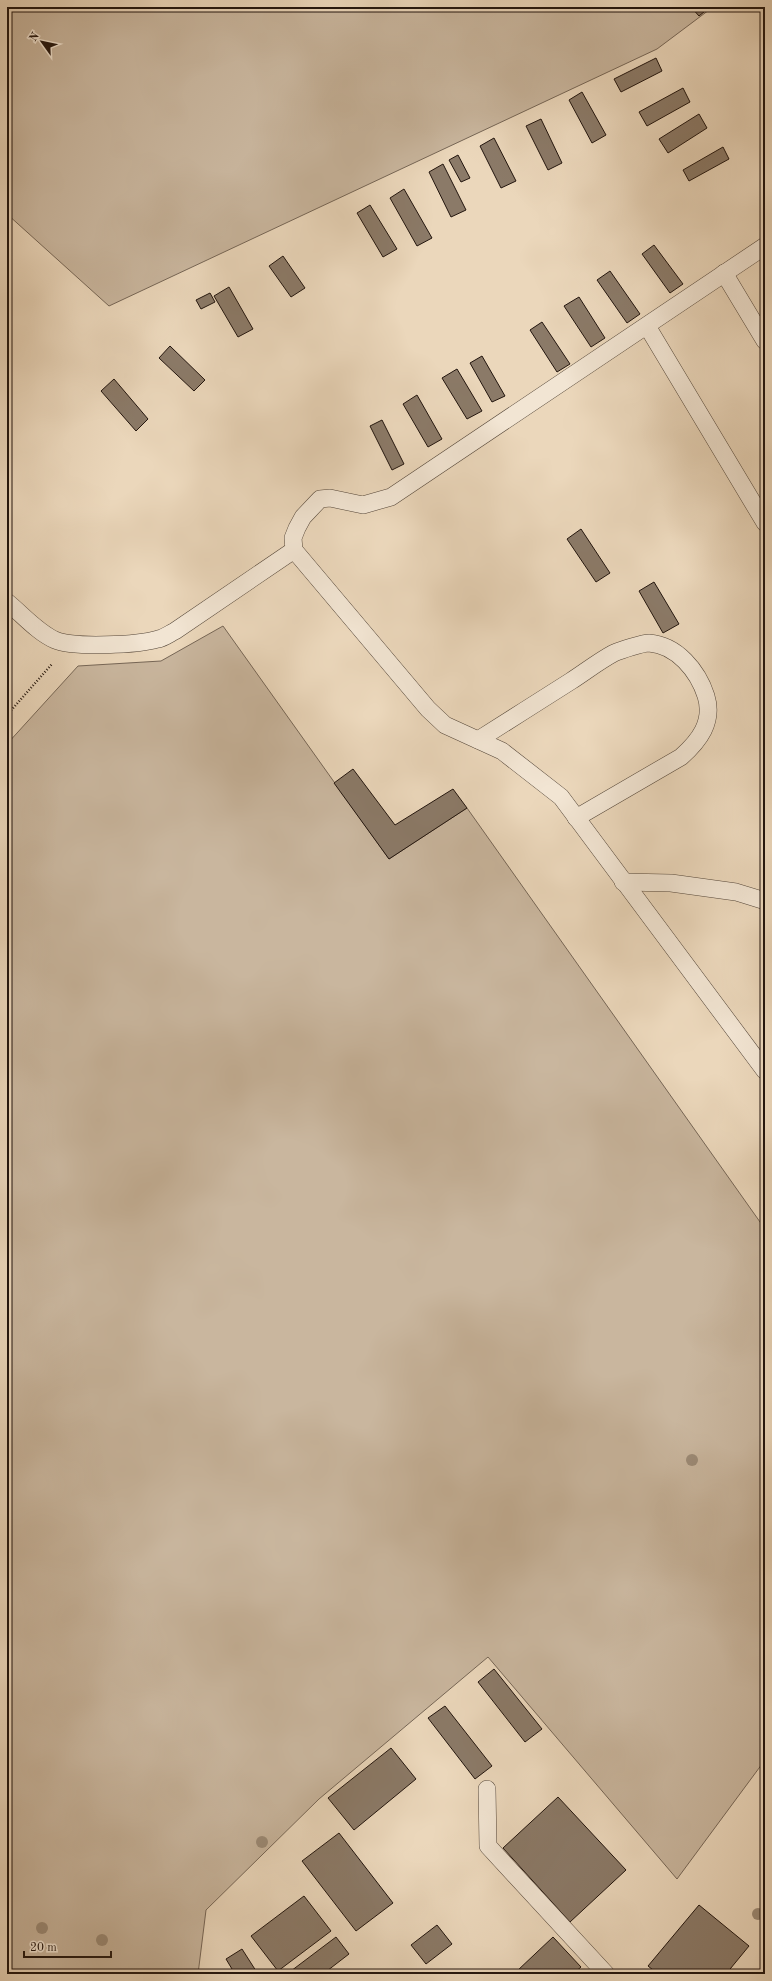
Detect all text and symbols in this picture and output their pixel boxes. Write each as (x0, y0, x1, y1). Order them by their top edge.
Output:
north arrow (22, 22, 62, 62)
text: N (28, 30, 42, 44)
scale bar (24, 1933, 111, 1959)
text: 20 m (30, 1942, 57, 1954)

